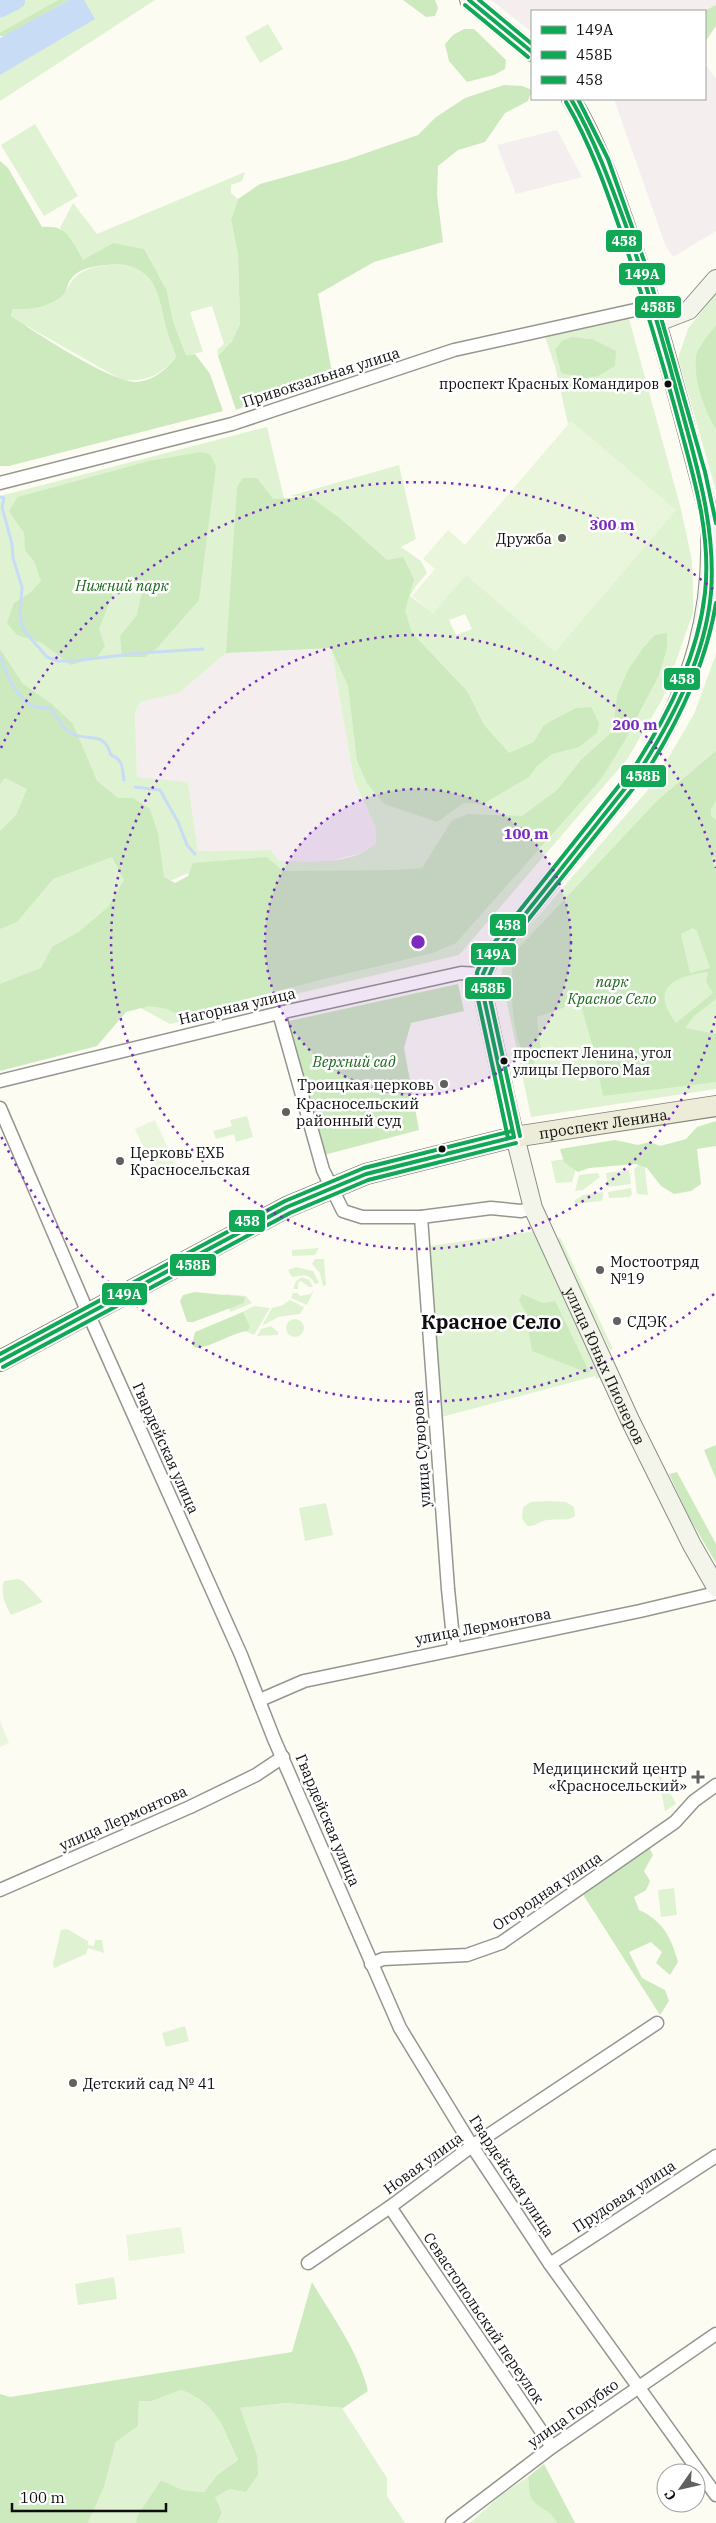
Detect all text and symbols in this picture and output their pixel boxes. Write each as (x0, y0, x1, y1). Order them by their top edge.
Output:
legend (531, 10, 706, 100)
text: 149А (576, 20, 614, 39)
text: 458Б (576, 45, 612, 64)
text: 458 (576, 70, 603, 89)
line badge: 458 (605, 229, 643, 253)
text: 458 (611, 232, 637, 250)
line badge: 149А (618, 262, 666, 286)
text: 149А (625, 265, 660, 283)
line badge: 458Б (634, 295, 682, 319)
text: 458Б (641, 298, 675, 316)
street label: Привокзальная улица (240, 343, 402, 411)
place label: проспект Красных Командиров (439, 375, 659, 393)
marker: проспект Красных Командиров (663, 379, 673, 389)
text: 300 m (589, 515, 635, 534)
place label: Дружба (496, 529, 552, 548)
marker: Дружба (556, 532, 568, 544)
park label: Нижний парк (74, 576, 169, 595)
line badge: 458 (663, 667, 701, 691)
text: 458 (669, 670, 695, 688)
text: 200 m (612, 715, 658, 734)
line badge: 458Б (620, 764, 667, 788)
text: 458Б (626, 767, 660, 785)
text: 100 m (503, 824, 549, 843)
line badge: 458 (489, 913, 527, 937)
text: 458 (495, 916, 521, 934)
centre of rings (409, 933, 427, 951)
line badge: 149А (470, 942, 517, 966)
text: 149А (476, 945, 511, 963)
park label: парк Красное Село (567, 972, 657, 1008)
line badge: 458Б (464, 976, 512, 1000)
text: 458Б (471, 979, 505, 997)
street label: Нагорная улица (177, 983, 297, 1029)
place label: проспект Ленина, угол улицы Первого Мая (513, 1044, 672, 1079)
park label: Верхний сад (312, 1052, 396, 1071)
marker: проспект Ленина, угол улицы Первого Мая (499, 1056, 509, 1066)
place label: Троицкая церковь (297, 1075, 434, 1094)
marker: Троицкая церковь (438, 1078, 450, 1090)
place label: Красносельский районный суд (296, 1094, 419, 1130)
street label: проспект Ленина (537, 1104, 669, 1143)
marker: Красносельский районный суд (280, 1106, 292, 1118)
place label: Церковь ЕХБ Красносельская (130, 1143, 250, 1179)
unlabelled marker (437, 1144, 447, 1154)
marker: Церковь ЕХБ Красносельская (114, 1155, 126, 1167)
line badge: 458 (228, 1209, 266, 1233)
text: 458 (234, 1212, 260, 1230)
place label: Мостоотряд №19 (610, 1252, 699, 1288)
line badge: 458Б (169, 1253, 217, 1277)
text: 458Б (176, 1256, 210, 1274)
marker: Мостоотряд №19 (594, 1264, 606, 1276)
line badge: 149А (101, 1282, 148, 1306)
street label: улица Юных Пионеров (561, 1284, 650, 1447)
text: 149А (107, 1285, 142, 1303)
district label: Красное Село (421, 1308, 561, 1335)
place label: СДЭК (627, 1312, 668, 1331)
marker: СДЭК (611, 1315, 623, 1327)
street label: Гвардейская улица (128, 1379, 204, 1517)
street label: улица Суворова (407, 1390, 435, 1508)
street label: улица Лермонтова (413, 1604, 553, 1648)
street label: Гвардейская улица (292, 1751, 364, 1889)
place label: Медицинский центр «Красносельский» (533, 1759, 687, 1795)
marker: Медицинский центр «Красносельский» (691, 1770, 705, 1784)
street label: улица Лермонтова (56, 1781, 190, 1855)
street label: Огородная улица (489, 1847, 605, 1935)
place label: Детский сад № 41 (83, 2074, 216, 2093)
marker: Детский сад № 41 (67, 2077, 79, 2089)
street label: Гвардейская улица (465, 2111, 559, 2241)
street label: Новая улица (380, 2128, 466, 2198)
street label: Прудовая улица (569, 2156, 679, 2236)
street label: Севастопольский переулок (419, 2229, 549, 2408)
street label: улица Голубко (524, 2375, 622, 2451)
north arrow (656, 2463, 706, 2513)
scale bar (12, 2480, 166, 2512)
text: С (660, 2486, 680, 2504)
text: 100 m (20, 2488, 65, 2507)

